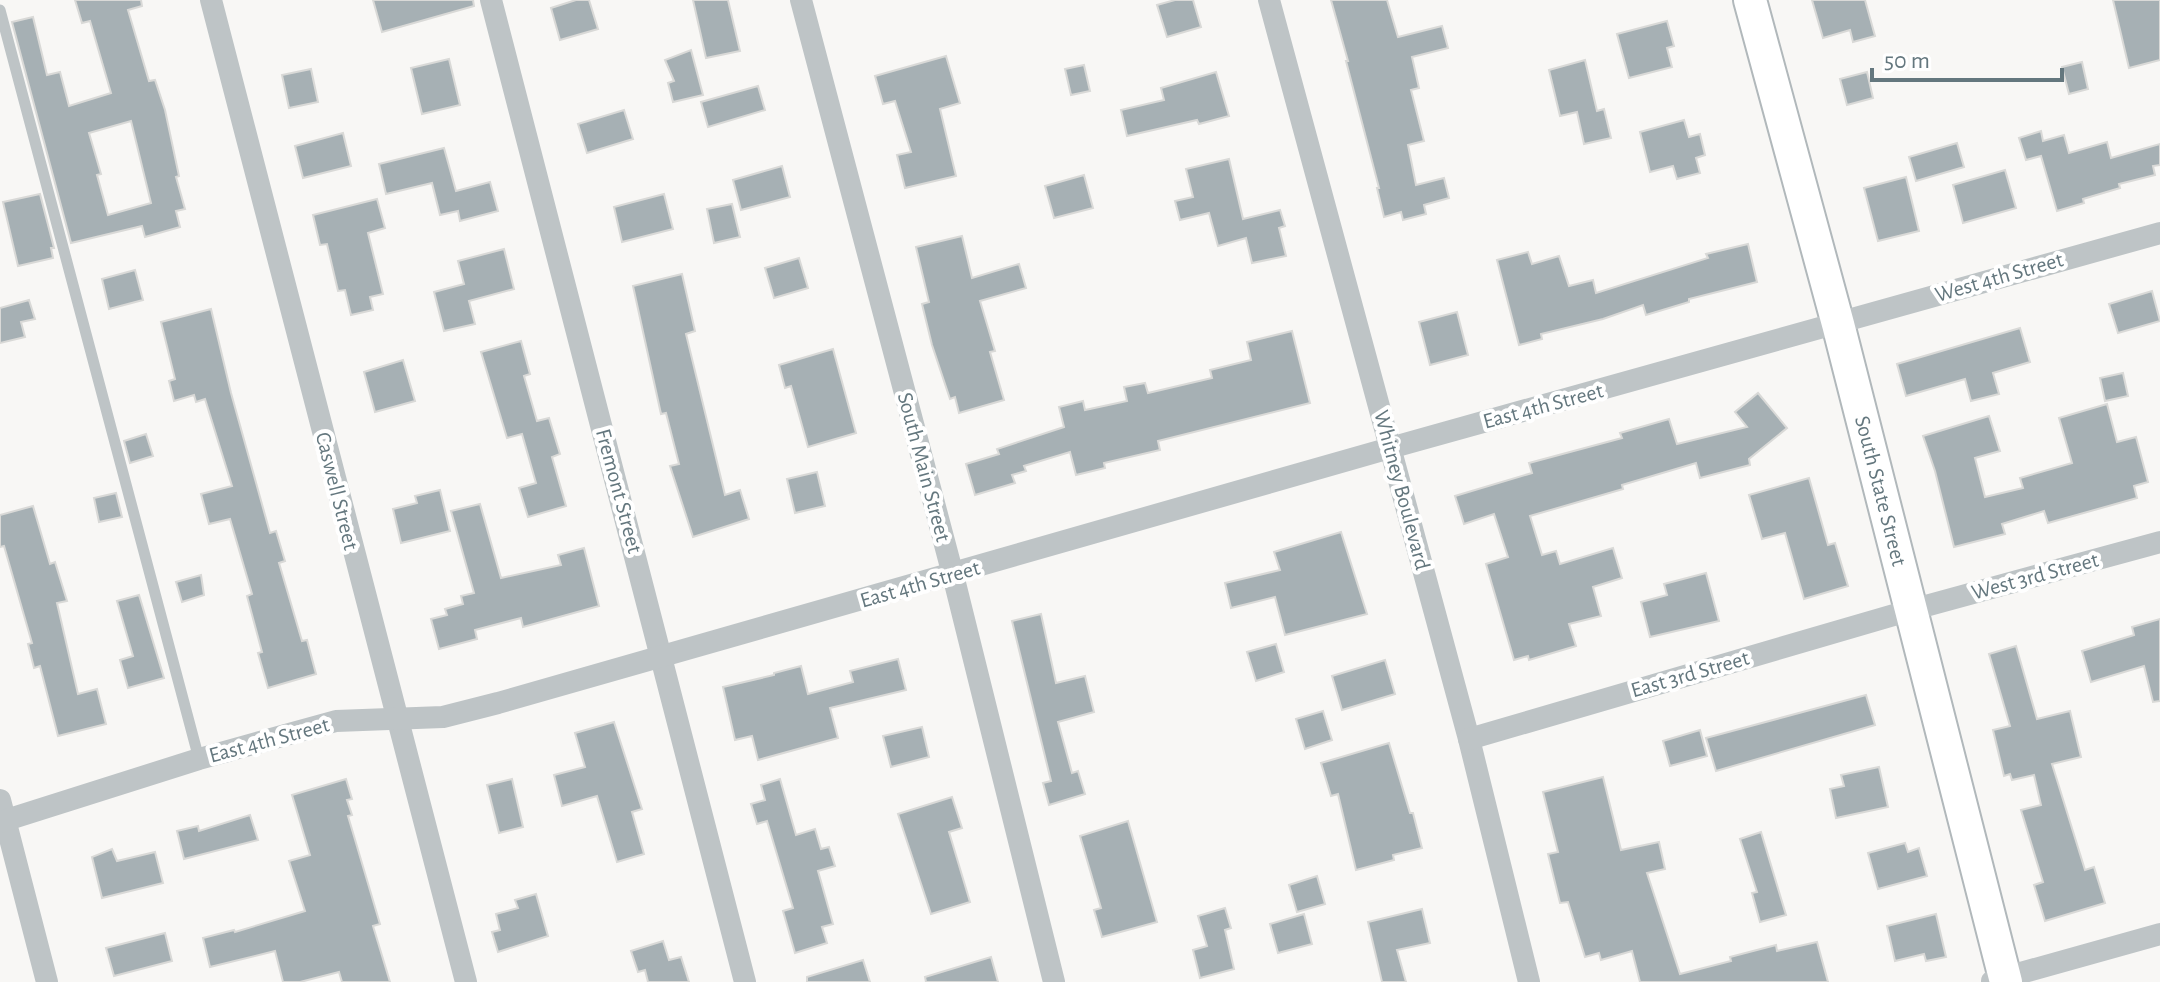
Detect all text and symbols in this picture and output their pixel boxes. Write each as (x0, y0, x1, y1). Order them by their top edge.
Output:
scale bar (1872, 32, 2062, 82)
text: 50 m (1884, 49, 1930, 73)
street label: West 4th Street (1932, 248, 2066, 306)
street label: East 4th Street (1480, 379, 1606, 433)
street label: South Main Street (894, 390, 954, 544)
street label: Whitney Boulevard (1370, 408, 1434, 572)
street label: South State Street (1851, 414, 1910, 568)
street label: Fremont Street (592, 426, 646, 556)
street label: Caswell Street (312, 430, 362, 552)
street label: West 3rd Street (1969, 548, 2101, 604)
street label: East 4th Street (858, 556, 982, 612)
street label: East 3rd Street (1628, 647, 1752, 701)
street label: East 4th Street (206, 713, 332, 767)

